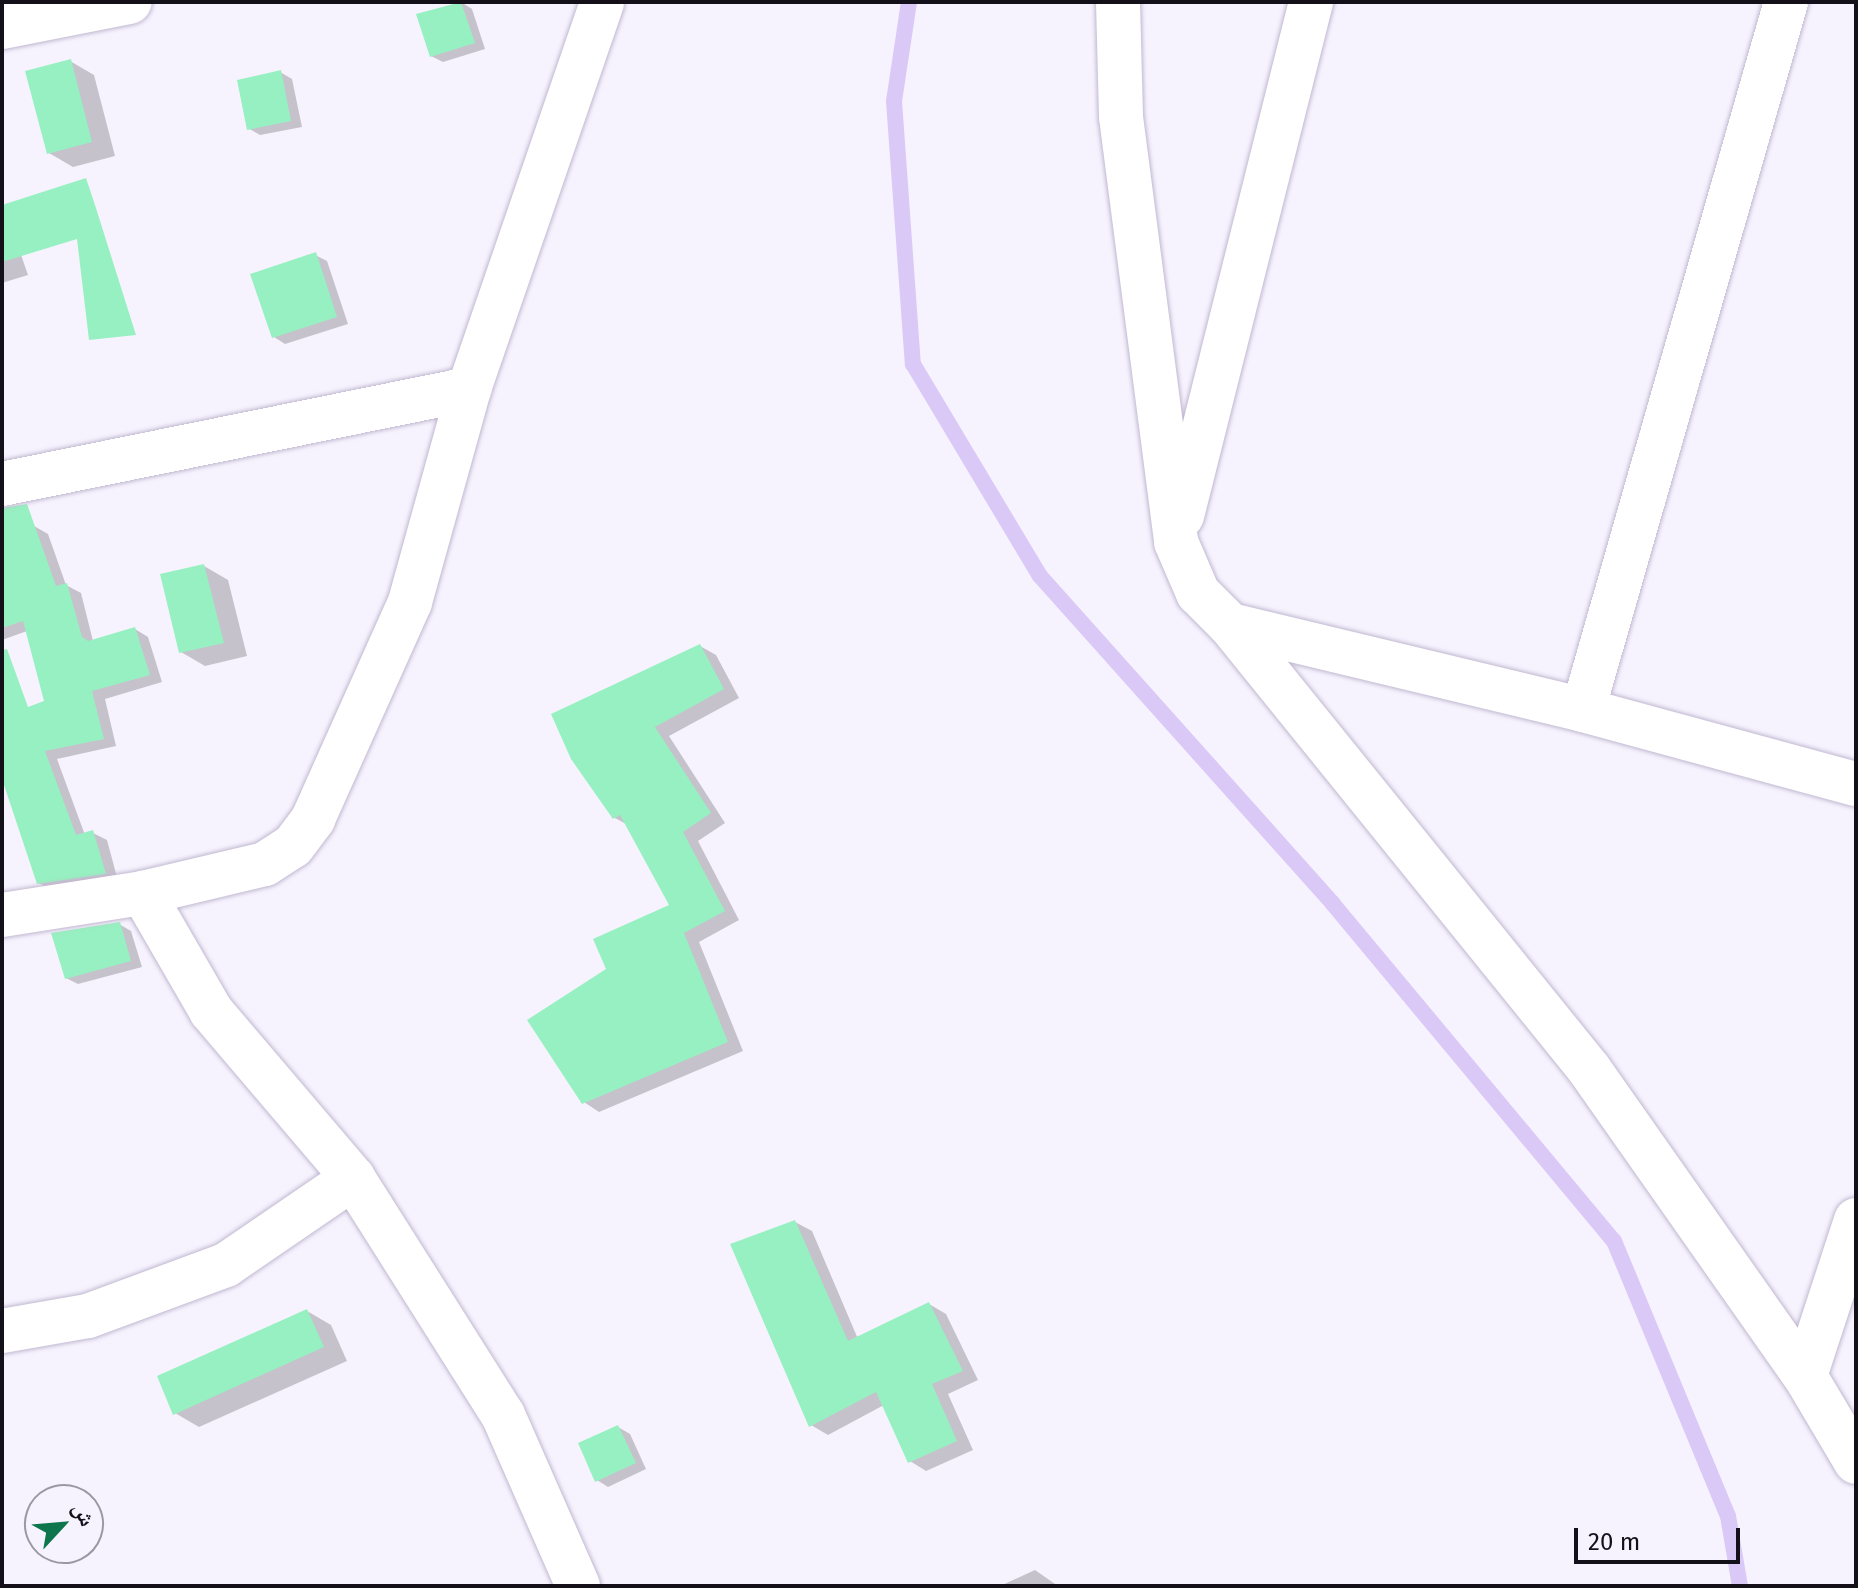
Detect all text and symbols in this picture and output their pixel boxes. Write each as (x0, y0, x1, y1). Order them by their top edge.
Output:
north arrow (24, 1484, 104, 1564)
text: ش (67, 1498, 101, 1531)
scale bar (1578, 1512, 1744, 1562)
text: 20 m (1588, 1528, 1640, 1556)

